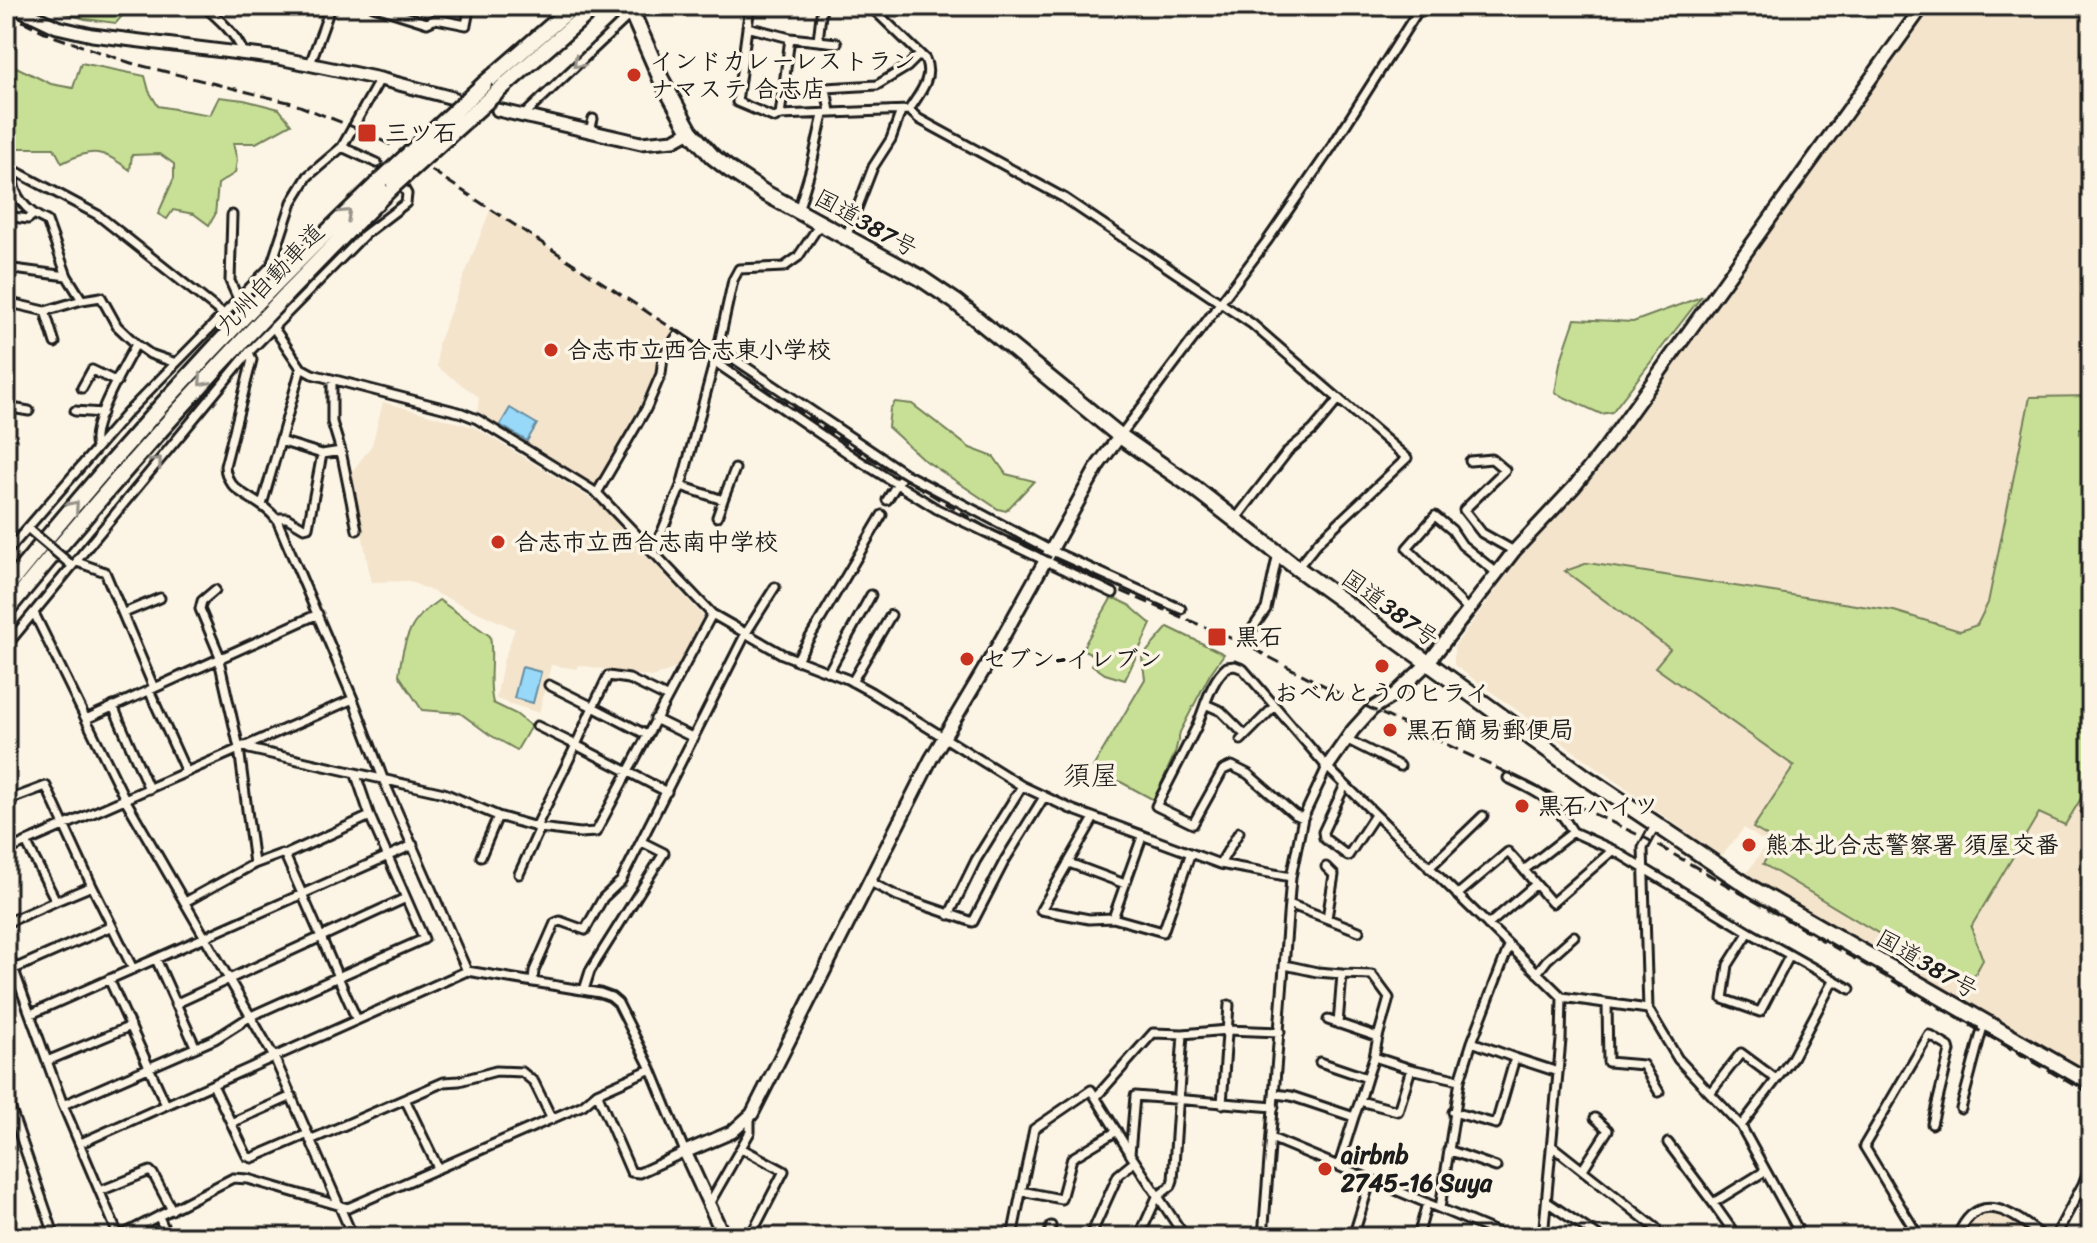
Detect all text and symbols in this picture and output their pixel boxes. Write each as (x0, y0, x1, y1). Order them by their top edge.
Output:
place label: インドカレーレストラン ナマステ 合志店 (650, 40, 916, 110)
one-way arrow (572, 54, 587, 68)
marker: インドカレーレストラン ナマステ 合志店 (625, 66, 643, 84)
place label: 三ツ石 (385, 112, 457, 154)
marker: 三ツ石 (356, 122, 378, 144)
street label: 国道387号 (806, 177, 926, 269)
one-way arrow (336, 209, 351, 223)
street label: 九州自動車道 (205, 213, 335, 345)
place label: 合志市立西合志東小学校 (567, 329, 831, 371)
marker: 合志市立西合志東小学校 (542, 341, 560, 359)
one-way arrow (197, 372, 212, 386)
one-way arrow (147, 456, 162, 471)
one-way arrow (64, 501, 78, 516)
place label: 合志市立西合志南中学校 (514, 521, 778, 563)
marker: 合志市立西合志南中学校 (489, 533, 507, 551)
street label: 国道387号 (1332, 558, 1448, 658)
place label: 黒石 (1235, 616, 1283, 658)
marker: 黒石 (1206, 626, 1228, 648)
place label: セブン-イレブン (983, 638, 1162, 680)
marker: セブン-イレブン (958, 650, 976, 668)
marker: おべんとうのヒライ (1373, 657, 1391, 675)
place label: おべんとうのヒライ (1274, 672, 1490, 714)
place label: 黒石簡易郵便局 (1406, 709, 1574, 751)
marker: 黒石簡易郵便局 (1381, 721, 1399, 739)
district label: 須屋 (1063, 751, 1119, 800)
place label: 黒石ハイツ (1538, 785, 1658, 827)
marker: 黒石ハイツ (1513, 797, 1531, 815)
place label: 熊本北合志警察署 須屋交番 (1765, 824, 2059, 866)
marker: 熊本北合志警察署 須屋交番 (1740, 836, 1758, 854)
street label: 国道387号 (1867, 917, 1987, 1011)
place label: airbnb 2745-16 Suya (1340, 1134, 1493, 1204)
marker: airbnb 2745-16 Suya (1316, 1160, 1334, 1178)

